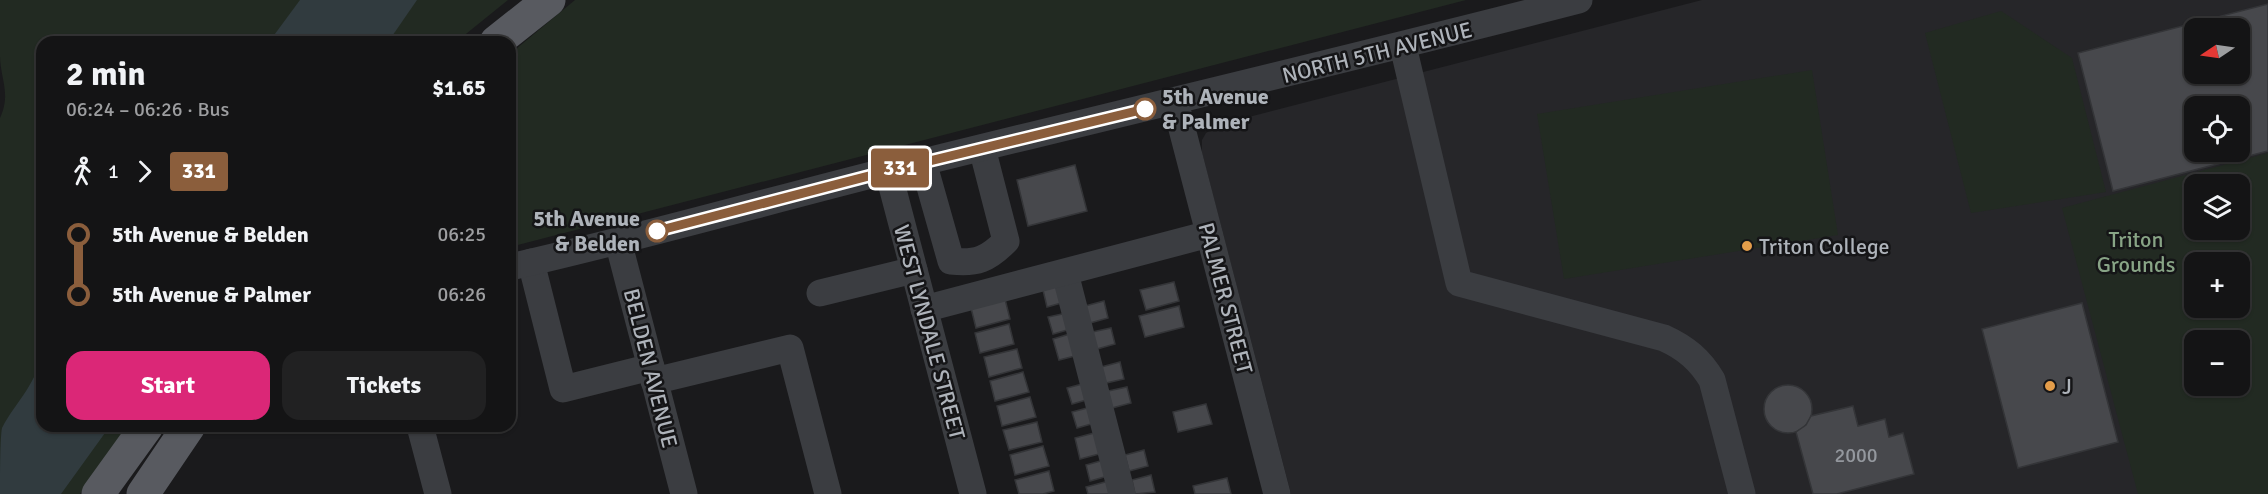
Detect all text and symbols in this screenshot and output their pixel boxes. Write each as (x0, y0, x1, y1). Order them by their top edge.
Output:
street label: NORTH 5TH AVENUE (1279, 16, 1475, 89)
north arrow (2184, 18, 2250, 84)
map controls (2184, 18, 2250, 396)
text: 2 min (66, 54, 146, 95)
text: $1.65 (432, 74, 486, 101)
place label: 5th Avenue & Palmer (1162, 83, 1269, 135)
button: locate (2184, 96, 2250, 162)
text: 06:24 – 06:26 · Bus (66, 97, 229, 122)
marker: 5th Avenue & Palmer (1134, 98, 1156, 120)
line badge: 331 (866, 148, 934, 188)
icon: walk (66, 155, 99, 188)
icon: forward (128, 155, 161, 188)
text: 331 (883, 155, 917, 181)
text: 331 (182, 158, 216, 184)
text: 1 (108, 159, 119, 184)
button: layers (2184, 174, 2250, 240)
place label: 5th Avenue & Belden (533, 205, 640, 257)
marker: 5th Avenue & Belden (646, 220, 668, 242)
street label: PALMER STREET (1192, 220, 1259, 377)
text: 5th Avenue & Belden (112, 221, 309, 248)
text: 06:25 (437, 222, 486, 247)
street label: WEST LYNDALE STREET (888, 222, 971, 443)
park label: Triton Grounds (2097, 226, 2175, 278)
place label: Triton College (1759, 233, 1890, 260)
marker: Triton College (1740, 239, 1754, 253)
button: + (2184, 252, 2250, 318)
text: 5th Avenue & Palmer (112, 281, 311, 308)
text: 06:26 (437, 282, 486, 307)
street label: BELDEN AVENUE (618, 286, 683, 451)
button: − (2184, 330, 2250, 396)
button: Start (66, 351, 270, 420)
button: Tickets (282, 351, 486, 420)
place label: J (2062, 373, 2072, 400)
marker: J (2043, 379, 2057, 393)
house number: 2000 (1834, 443, 1878, 468)

